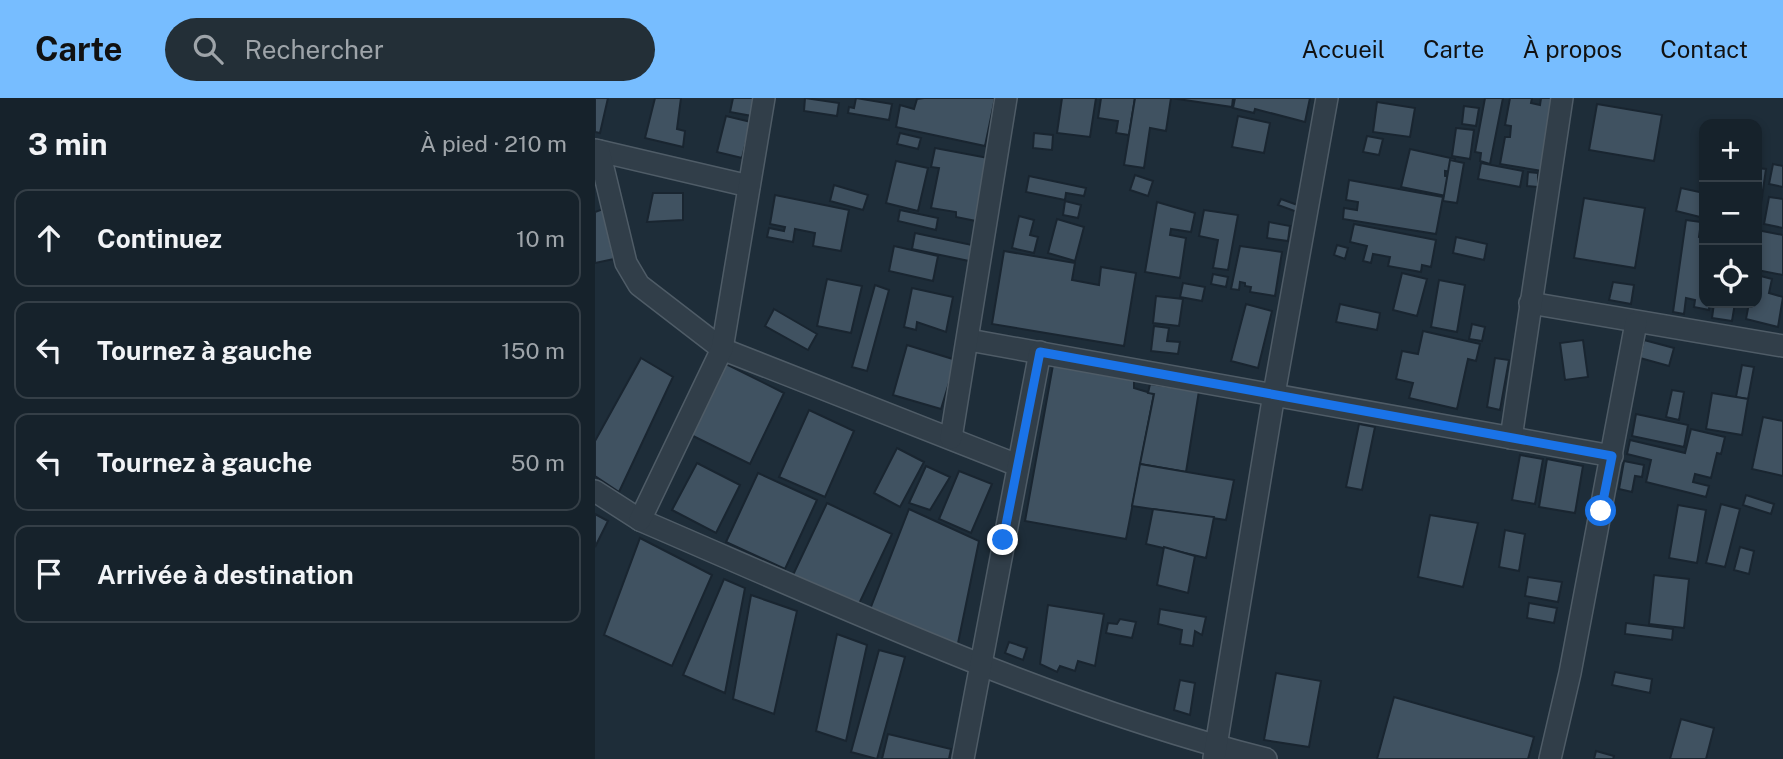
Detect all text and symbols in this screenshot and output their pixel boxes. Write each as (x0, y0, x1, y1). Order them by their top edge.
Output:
search box (165, 18, 655, 81)
text: Carte (35, 30, 123, 68)
icon: search (189, 30, 227, 68)
text: Rechercher (245, 34, 384, 65)
text: Accueil (1302, 35, 1385, 63)
text: Carte (1423, 35, 1484, 63)
text: À propos (1522, 35, 1622, 63)
text: Contact (1660, 35, 1748, 63)
map controls (1699, 119, 1762, 308)
button: + (1699, 119, 1762, 182)
text: 3 min (28, 126, 107, 162)
text: À pied · 210 m (420, 130, 567, 157)
button: − (1699, 182, 1762, 245)
icon: ahead (30, 219, 68, 257)
text: Continuez (97, 223, 222, 254)
text: 10 m (516, 225, 565, 252)
button: locate (1699, 245, 1762, 308)
icon: left (30, 331, 68, 369)
text: Tournez à gauche (97, 335, 312, 366)
text: 150 m (501, 337, 565, 364)
icon: left (30, 443, 68, 481)
text: Tournez à gauche (97, 447, 312, 478)
text: 50 m (511, 449, 565, 476)
route start (1585, 495, 1616, 526)
route end (987, 524, 1018, 555)
icon: arrive (30, 555, 68, 593)
text: Arrivée à destination (97, 559, 354, 590)

